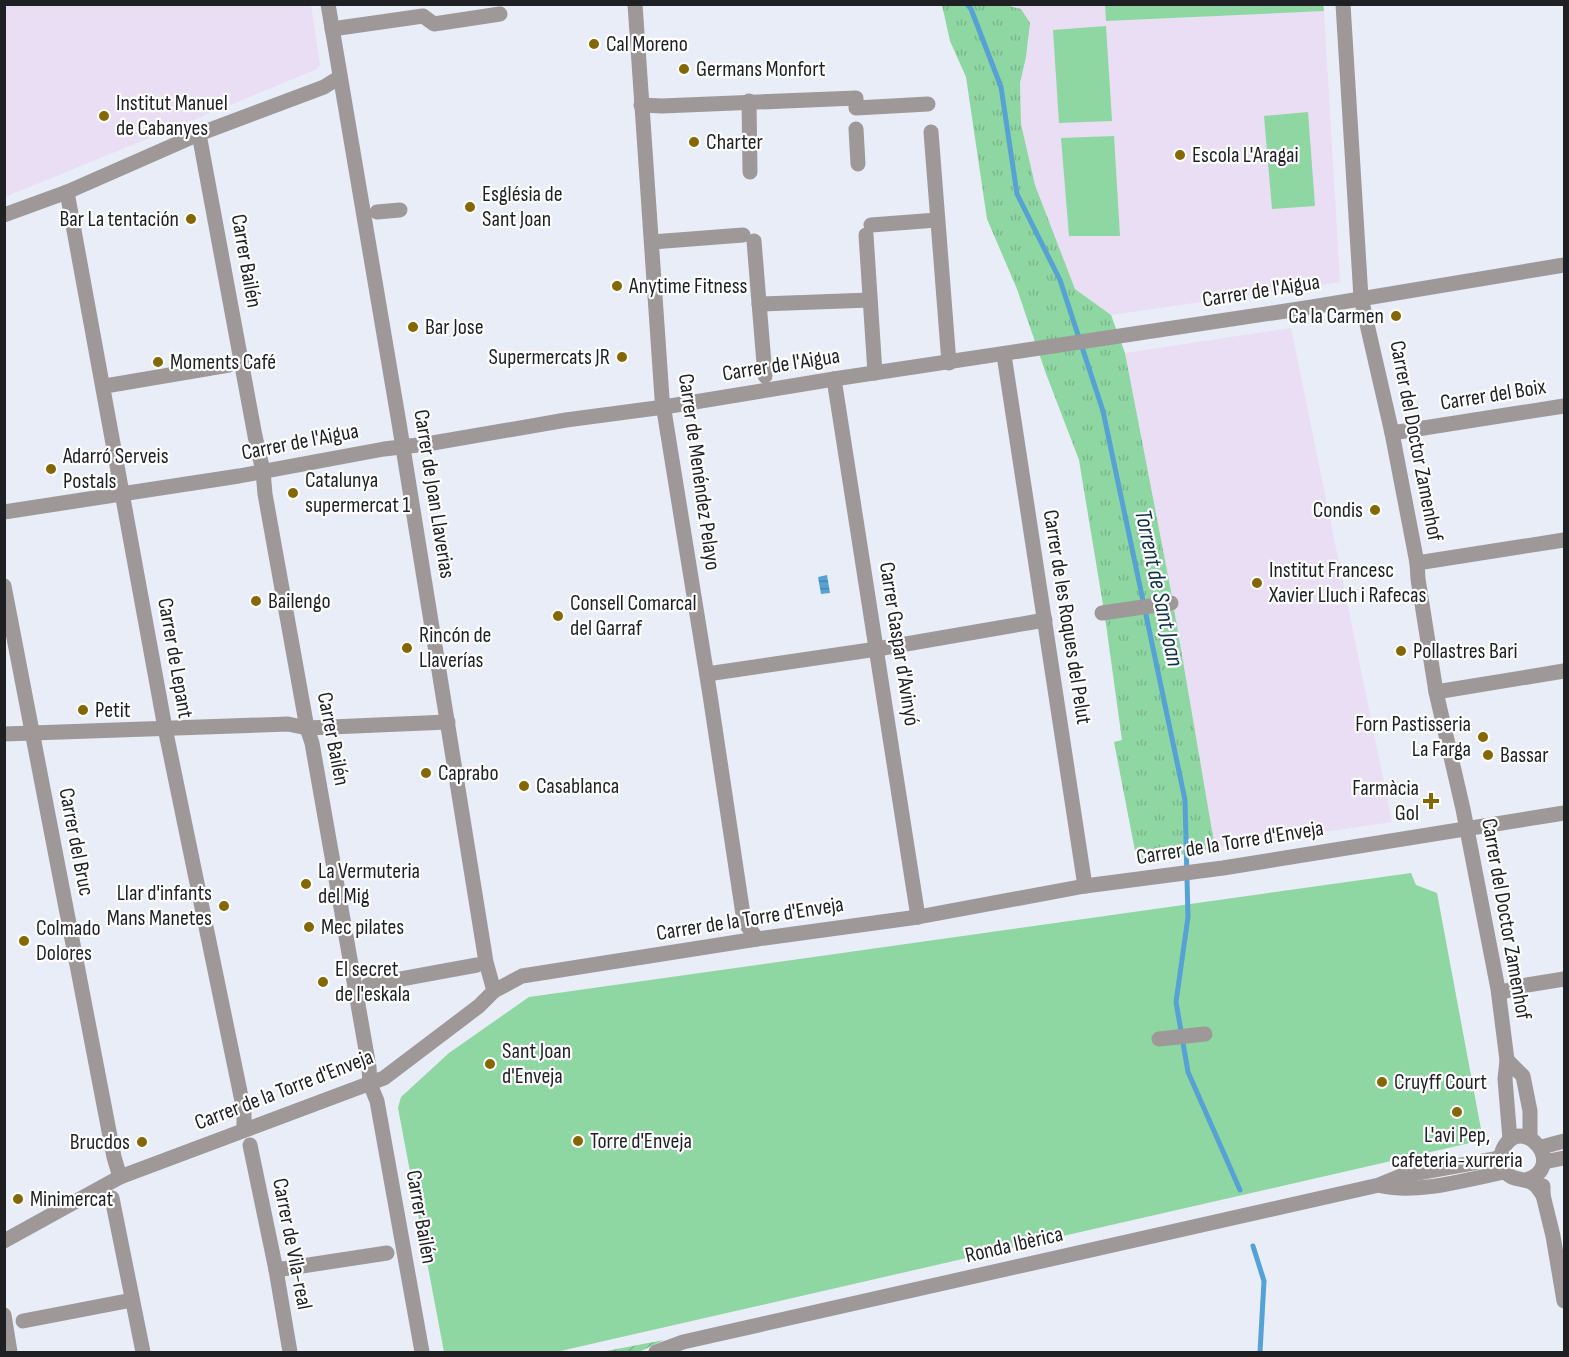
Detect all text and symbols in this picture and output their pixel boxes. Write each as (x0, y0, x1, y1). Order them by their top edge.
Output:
place label: Cal Moreno (606, 31, 688, 58)
marker: Cal Moreno (587, 37, 601, 51)
place label: Germans Monfort (696, 56, 826, 83)
marker: Germans Monfort (677, 62, 691, 76)
place label: Institut Manuel de Cabanyes (116, 90, 228, 142)
marker: Institut Manuel de Cabanyes (97, 109, 111, 123)
place label: Charter (706, 129, 763, 156)
marker: Charter (687, 135, 701, 149)
place label: Escola L'Aragai (1192, 142, 1299, 169)
marker: Escola L'Aragai (1173, 148, 1187, 162)
place label: Església de Sant Joan (482, 181, 563, 233)
marker: Església de Sant Joan (463, 200, 477, 214)
place label: Bar La tentación (59, 206, 179, 233)
marker: Bar La tentación (184, 212, 198, 226)
street label: Carrer Bailén (225, 212, 267, 310)
street label: Carrer de l'Aigua (1200, 268, 1322, 314)
place label: Anytime Fitness (628, 273, 748, 300)
marker: Anytime Fitness (610, 279, 624, 293)
place label: Ca la Carmen (1288, 303, 1384, 330)
marker: Ca la Carmen (1389, 309, 1403, 323)
place label: Bar Jose (425, 314, 484, 341)
marker: Bar Jose (406, 320, 420, 334)
street label: Carrer del Doctor Zamenhof (1383, 338, 1449, 544)
street label: Carrer de l'Aigua (720, 342, 842, 388)
place label: Supermercats JR (489, 344, 610, 371)
place label: Moments Café (170, 349, 276, 376)
marker: Supermercats JR (615, 350, 629, 364)
marker: Moments Café (151, 355, 165, 369)
street label: Carrer de Menéndez Pelayo (672, 372, 726, 572)
street label: Carrer del Boix (1438, 373, 1548, 417)
street label: Carrer de Joan Llaverias (407, 408, 461, 581)
street label: Carrer de l'Aigua (239, 417, 361, 467)
place label: Adarró Serveis Postals (62, 443, 169, 495)
marker: Adarró Serveis Postals (44, 462, 58, 476)
place label: Catalunya supermercat 1 (305, 467, 410, 519)
marker: Catalunya supermercat 1 (286, 486, 300, 500)
place label: Condis (1313, 497, 1363, 524)
marker: Condis (1368, 503, 1382, 517)
water label: Torrent de Sant Joan (1128, 507, 1190, 669)
street label: Carrer de les Roques del Pelut (1037, 508, 1097, 727)
place label: Institut Francesc Xavier Lluch i Rafecas (1268, 557, 1426, 609)
street label: Carrer Gaspar d'Avinyó (873, 560, 925, 728)
marker: Institut Francesc Xavier Lluch i Rafecas (1250, 576, 1264, 590)
place label: Bailengo (268, 588, 331, 615)
place label: Consell Comarcal del Garraf (570, 590, 697, 642)
marker: Bailengo (249, 594, 263, 608)
street label: Carrer de Lepant (151, 596, 199, 721)
marker: Consell Comarcal del Garraf (551, 609, 565, 623)
place label: Rincón de Llaverías (419, 622, 491, 674)
place label: Pollastres Bari (1413, 638, 1518, 665)
marker: Rincón de Llaverías (400, 641, 414, 655)
marker: Pollastres Bari (1394, 644, 1408, 658)
street label: Carrer Bailén (311, 690, 355, 788)
place label: Petit (95, 697, 131, 724)
marker: Petit (76, 703, 90, 717)
place label: Forn Pastisseria La Farga (1355, 711, 1471, 763)
marker: Forn Pastisseria La Farga (1476, 730, 1490, 744)
place label: Bassar (1500, 742, 1549, 769)
marker: Bassar (1481, 748, 1495, 762)
place label: Caprabo (438, 760, 499, 787)
marker: Caprabo (419, 766, 433, 780)
place label: Casablanca (536, 773, 619, 800)
place label: Farmàcia Gol (1352, 775, 1419, 827)
marker: Casablanca (517, 779, 531, 793)
street label: Carrer del Bruc (52, 786, 100, 898)
marker: Farmàcia Gol (1424, 794, 1438, 808)
street label: Carrer de la Torre d'Enveja (1134, 815, 1326, 871)
street label: Carrer del Doctor Zamenhof (1475, 816, 1537, 1022)
place label: La Vermuteria del Mig (318, 858, 420, 910)
marker: La Vermuteria del Mig (299, 877, 313, 891)
place label: Llar d'infants Mans Manetes (107, 880, 212, 932)
street label: Carrer de la Torre d'Enveja (654, 891, 846, 947)
marker: Llar d'infants Mans Manetes (217, 899, 231, 913)
place label: Mec pilates (321, 914, 404, 941)
place label: Colmado Dolores (36, 915, 101, 967)
marker: Mec pilates (302, 920, 316, 934)
marker: Colmado Dolores (17, 934, 31, 948)
place label: El secret de l'eskala (335, 956, 410, 1008)
marker: El secret de l'eskala (316, 975, 330, 989)
place label: Sant Joan d'Enveja (502, 1038, 571, 1090)
street label: Carrer de la Torre d'Enveja (191, 1044, 377, 1136)
marker: Sant Joan d'Enveja (483, 1057, 497, 1071)
place label: Cruyff Court (1394, 1069, 1487, 1096)
marker: Cruyff Court (1375, 1075, 1389, 1089)
marker: L'avi Pep, cafeteria-xurreria (1450, 1105, 1464, 1119)
place label: L'avi Pep, cafeteria-xurreria (1391, 1122, 1523, 1174)
place label: Torre d'Enveja (590, 1128, 692, 1155)
place label: Brucdos (70, 1129, 130, 1156)
marker: Torre d'Enveja (571, 1134, 585, 1148)
marker: Brucdos (135, 1135, 149, 1149)
street label: Carrer Bailén (400, 1168, 442, 1266)
street label: Carrer de Vila-real (266, 1176, 318, 1312)
place label: Minimercat (30, 1186, 114, 1213)
marker: Minimercat (11, 1192, 25, 1206)
street label: Ronda Ibèrica (963, 1221, 1065, 1269)

